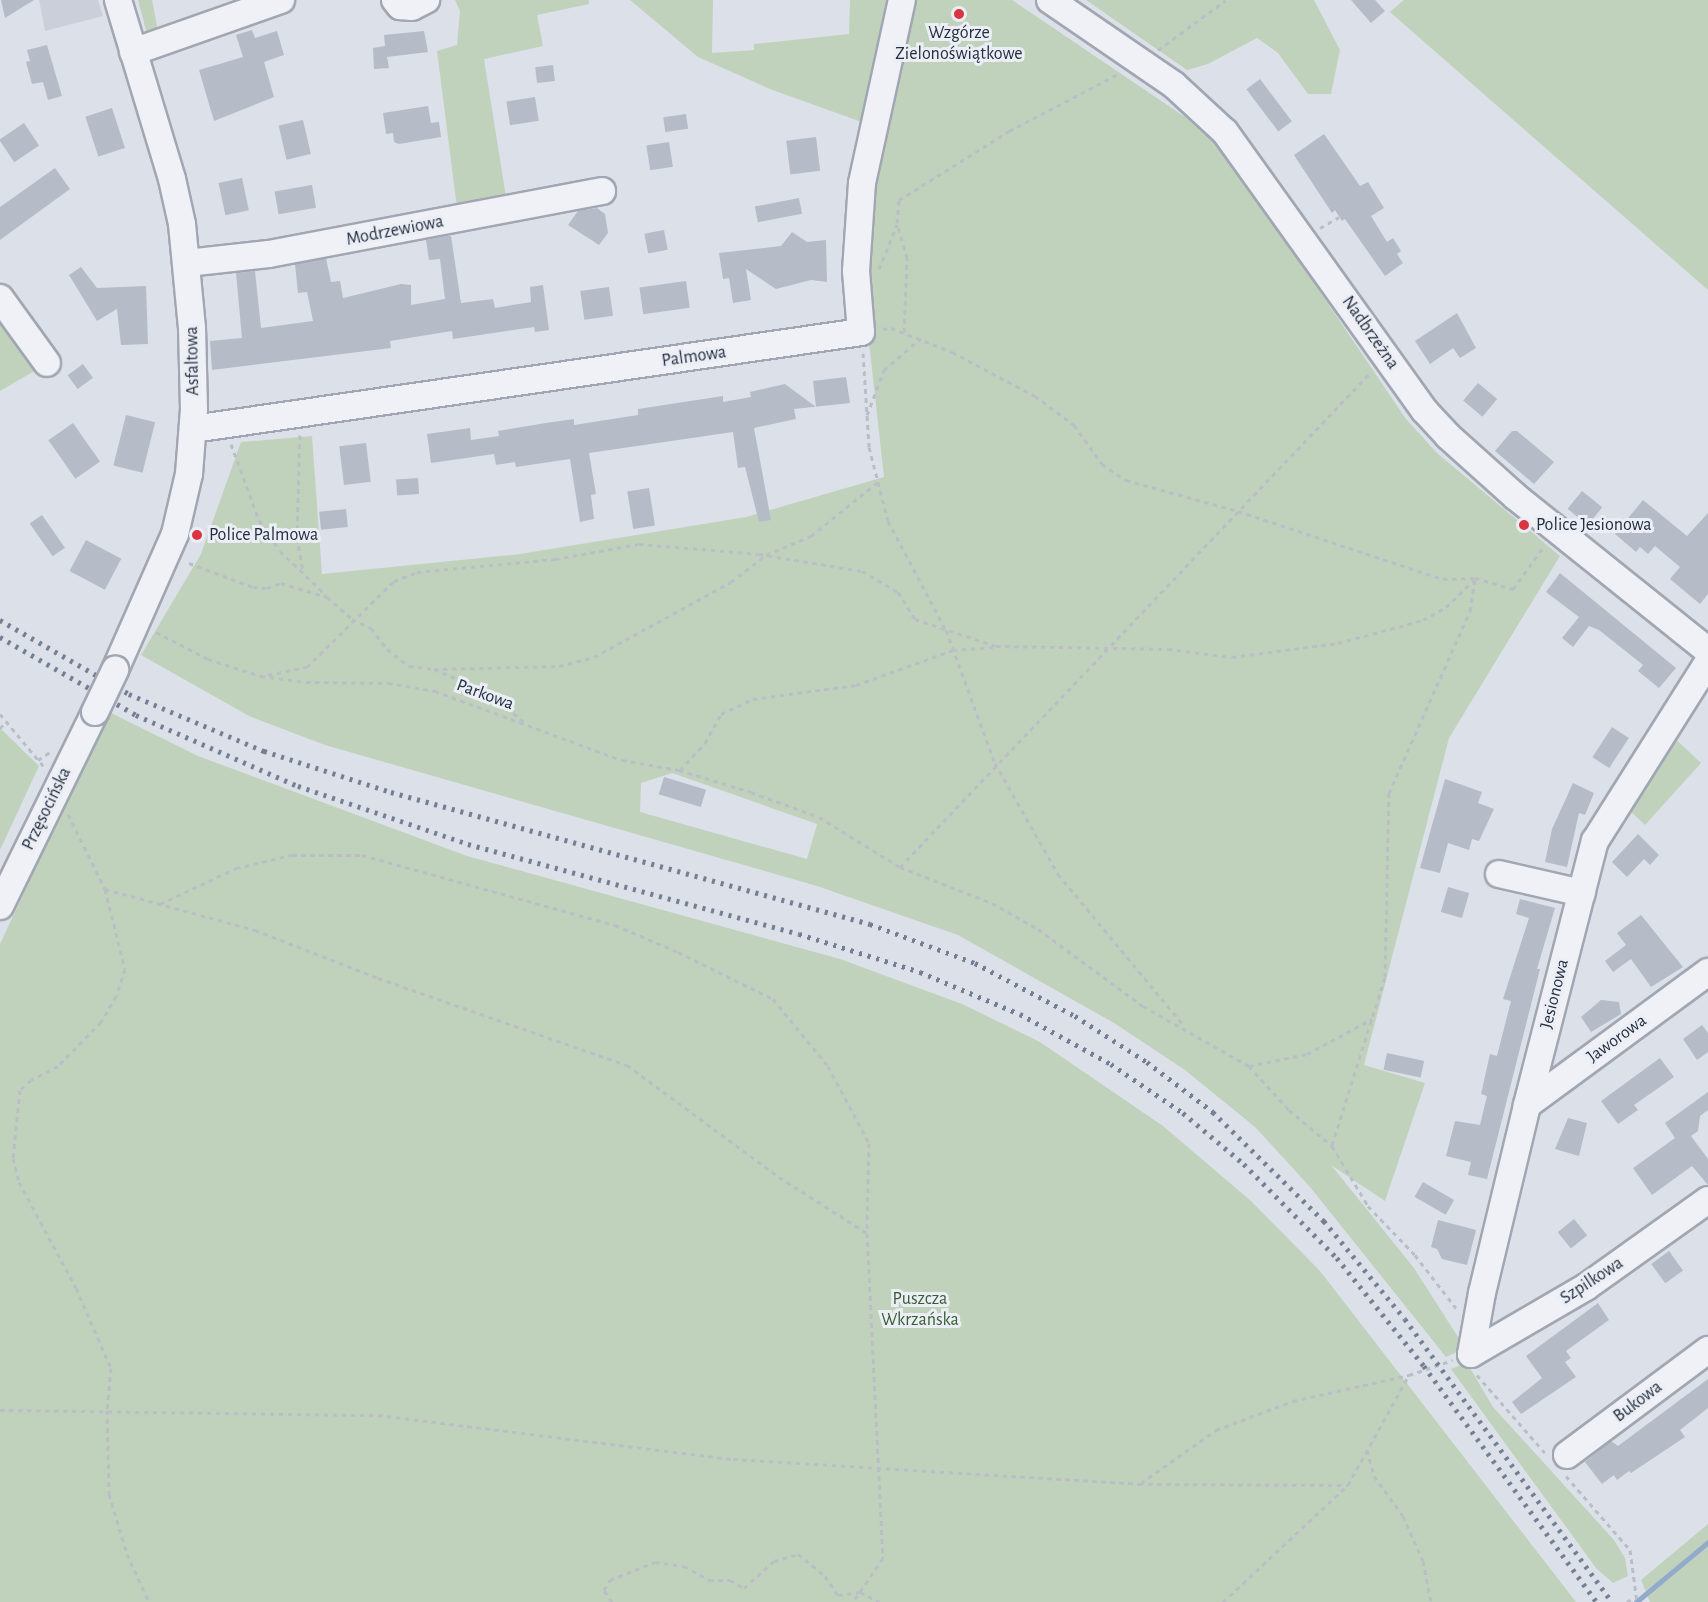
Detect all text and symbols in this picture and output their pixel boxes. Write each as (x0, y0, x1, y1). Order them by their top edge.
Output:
marker: Wzgórze Zielonoświątkowe (952, 7, 966, 21)
place label: Wzgórze Zielonoświątkowe (895, 23, 1023, 66)
street label: Modrzewiowa (345, 211, 445, 251)
street label: Nadbrzeżna (1337, 292, 1403, 374)
street label: Asfaltowa (182, 326, 204, 396)
street label: Palmowa (660, 342, 728, 372)
place label: Police Jesionowa (1536, 514, 1652, 536)
marker: Police Jesionowa (1517, 518, 1531, 532)
place label: Police Palmowa (209, 524, 318, 546)
marker: Police Palmowa (190, 528, 204, 542)
street label: Parkowa (453, 675, 517, 715)
street label: Przęsocińska (18, 764, 76, 854)
street label: Jesionowa (1536, 957, 1574, 1031)
street label: Jaworowa (1583, 1010, 1651, 1068)
street label: Szpilkowa (1557, 1253, 1627, 1309)
park label: Puszcza Wkrzańska (881, 1289, 959, 1332)
street label: Bukowa (1609, 1377, 1667, 1427)

